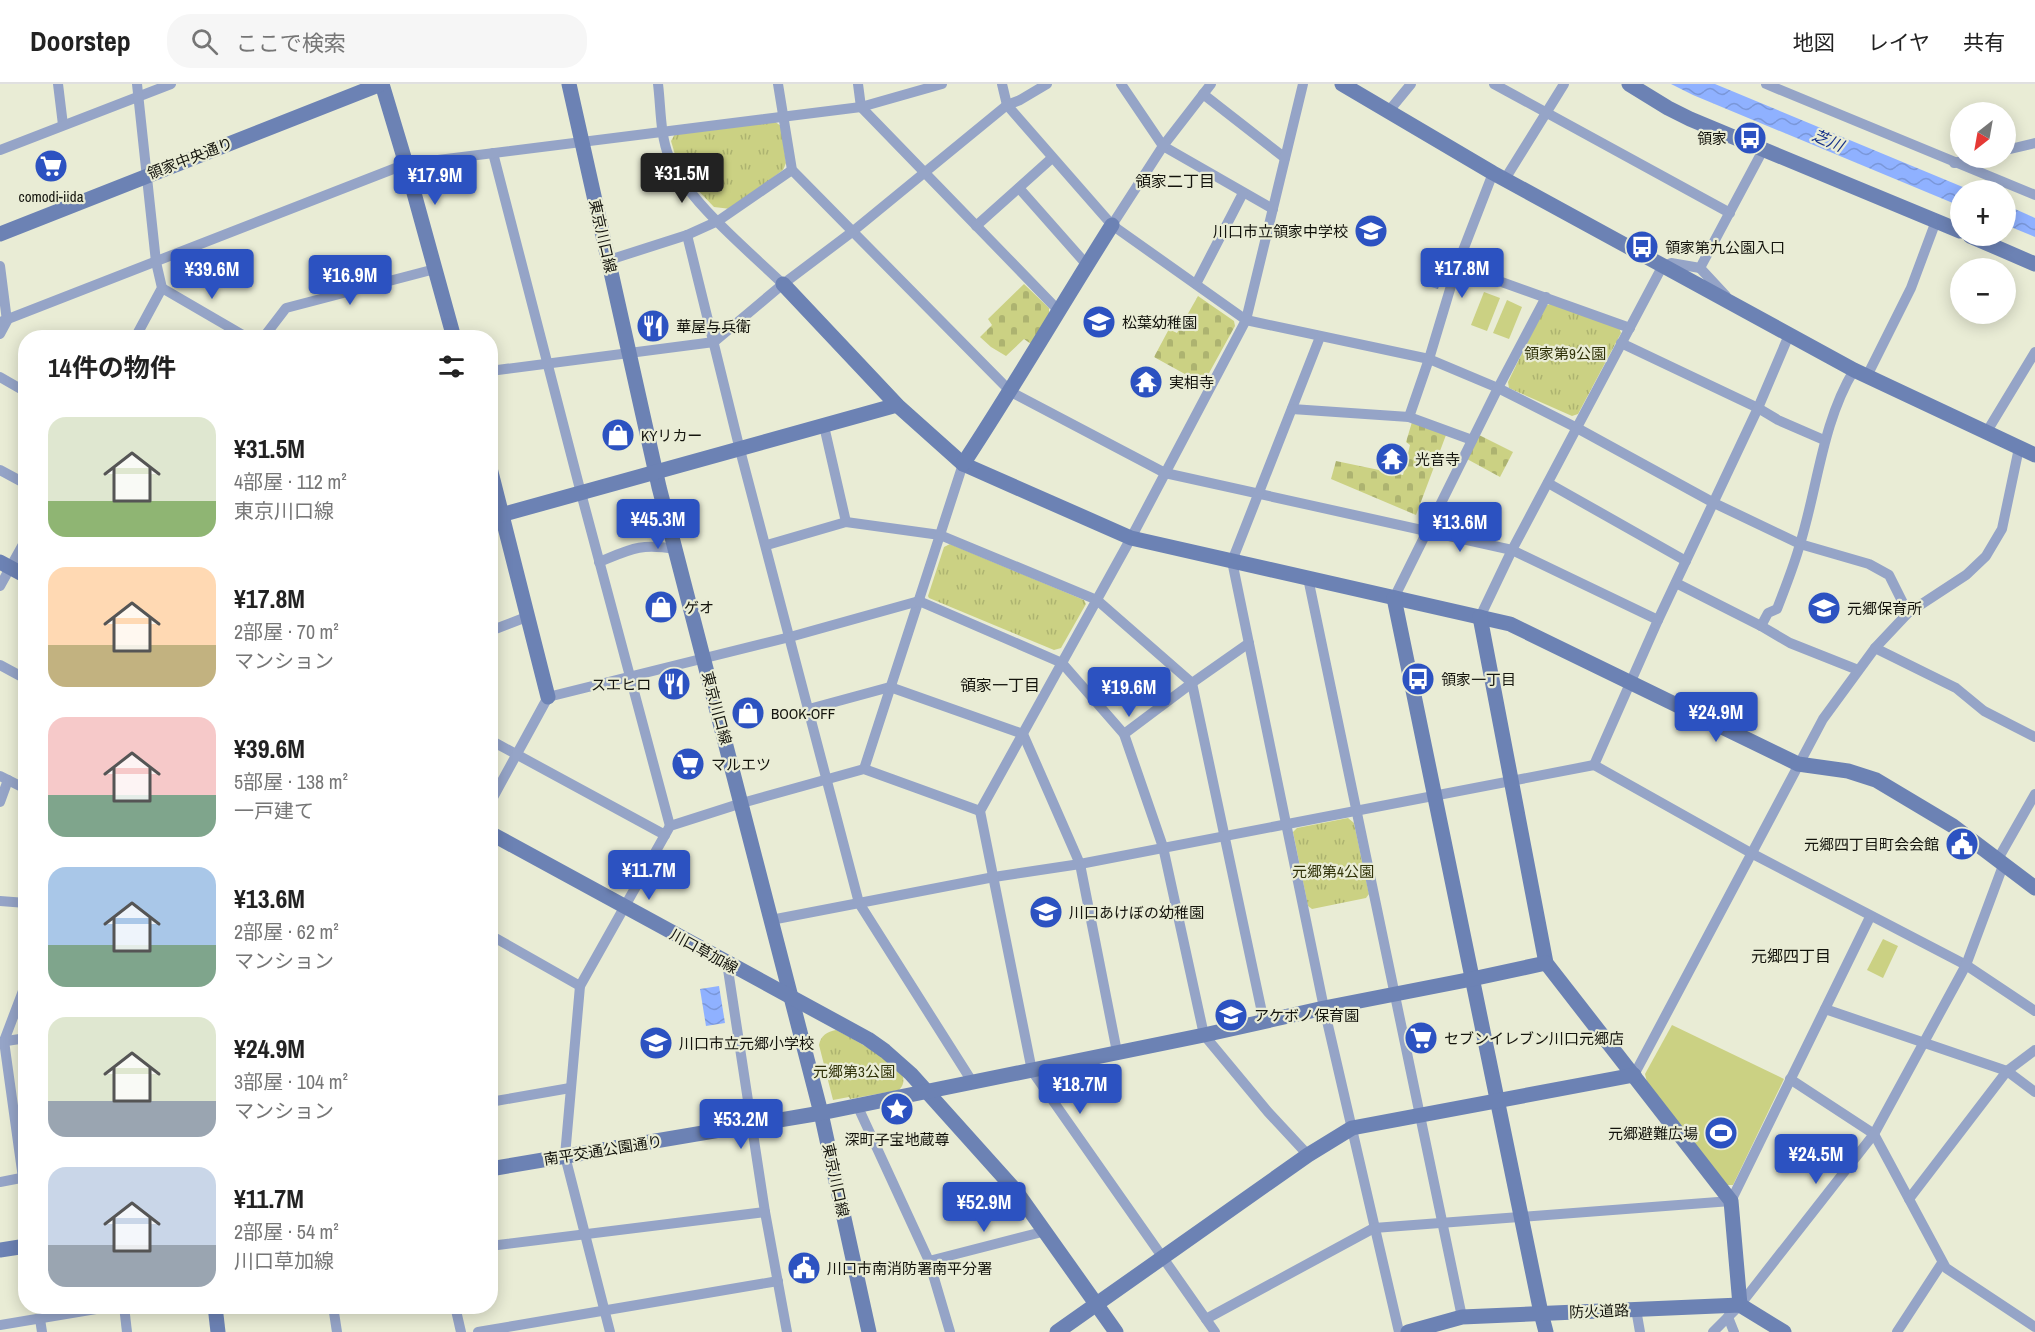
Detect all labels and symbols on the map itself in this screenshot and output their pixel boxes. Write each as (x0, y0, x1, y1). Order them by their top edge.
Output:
north arrow (1950, 102, 2016, 168)
bus stop icon: 領家 (1732, 120, 1768, 156)
water label: 芝川 (1809, 124, 1849, 157)
place label: 領家 (1697, 128, 1727, 149)
street label: 領家中央通り (144, 132, 236, 184)
supermarket icon: comodi-iida (33, 148, 69, 184)
pin: ¥31.5M (633, 153, 731, 204)
pin: ¥17.9M (386, 155, 484, 206)
district label: 領家二丁目 (1135, 170, 1215, 192)
place label: comodi-iida (19, 186, 84, 207)
street label: 東京川口線 (584, 197, 622, 275)
school or university icon: 川口市立領家中学校 (1353, 213, 1389, 249)
place label: 川口市立領家中学校 (1213, 221, 1348, 242)
bus stop icon: 領家第九公園入口 (1624, 229, 1660, 265)
place label: 領家第九公園入口 (1665, 237, 1785, 258)
pin: ¥17.8M (1413, 248, 1511, 299)
pin: ¥39.6M (163, 249, 261, 300)
pin: ¥16.9M (301, 255, 399, 306)
school or university icon: 松葉幼稚園 (1081, 304, 1117, 340)
restaurant icon: 華屋与兵衛 (635, 308, 671, 344)
place label: 松葉幼稚園 (1122, 312, 1197, 333)
place label: 華屋与兵衛 (676, 316, 751, 337)
park label: 領家第9公園 (1524, 343, 1606, 364)
temple icon: 実相寺 (1128, 364, 1164, 400)
place label: 実相寺 (1169, 372, 1214, 393)
shop icon: KYリカー (600, 417, 636, 453)
place label: KYリカー (641, 425, 702, 446)
temple icon: 光音寺 (1374, 441, 1410, 477)
place label: 光音寺 (1415, 449, 1460, 470)
pin: ¥45.3M (609, 499, 707, 550)
pin: ¥13.6M (1411, 502, 1509, 553)
shop icon: ゲオ (643, 589, 679, 625)
school or university icon: 元郷保育所 (1806, 590, 1842, 626)
place label: ゲオ (684, 597, 714, 618)
place label: 元郷保育所 (1847, 598, 1922, 619)
bus stop icon: 領家一丁目 (1400, 661, 1436, 697)
restaurant icon: スエヒロ (656, 666, 692, 702)
pin: ¥19.6M (1080, 667, 1178, 718)
street label: 東京川口線 (697, 669, 737, 747)
place label: 領家一丁目 (1441, 669, 1516, 690)
place label: スエヒロ (591, 674, 651, 695)
district label: 領家一丁目 (960, 674, 1040, 696)
pin: ¥24.9M (1667, 692, 1765, 743)
shop icon: BOOK-OFF (730, 695, 766, 731)
place label: BOOK-OFF (771, 703, 835, 724)
supermarket icon: マルエツ (670, 746, 706, 782)
place label: マルエツ (711, 754, 771, 775)
public building icon: 元郷四丁目町会会館 (1944, 826, 1980, 862)
place label: 元郷四丁目町会会館 (1804, 834, 1939, 855)
pin: ¥11.7M (600, 850, 698, 901)
park label: 元郷第4公園 (1292, 861, 1374, 882)
school or university icon: 川口あけぼの幼稚園 (1028, 894, 1064, 930)
place label: 川口あけぼの幼稚園 (1069, 902, 1204, 923)
street label: 川口草加線 (666, 924, 742, 978)
district label: 元郷四丁目 (1751, 945, 1831, 967)
school or university icon: アケボノ保育園 (1213, 997, 1249, 1033)
place label: アケボノ保育園 (1254, 1005, 1359, 1026)
supermarket icon: セブンイレブン川口元郷店 (1403, 1020, 1439, 1056)
school or university icon: 川口市立元郷小学校 (638, 1025, 674, 1061)
place label: セブンイレブン川口元郷店 (1444, 1028, 1624, 1049)
place label: 川口市立元郷小学校 (679, 1033, 814, 1054)
park label: 元郷第3公園 (813, 1061, 895, 1082)
pin: ¥18.7M (1031, 1064, 1129, 1115)
place icon: 深町子宝地蔵尊 (879, 1091, 915, 1127)
pin: ¥53.2M (692, 1099, 790, 1150)
sports icon: 元郷避難広場 (1703, 1115, 1739, 1151)
place label: 元郷避難広場 (1608, 1123, 1698, 1144)
place label: 深町子宝地蔵尊 (844, 1129, 950, 1150)
street label: 南平交通公園通り (542, 1130, 664, 1170)
pin: ¥24.5M (1767, 1134, 1865, 1185)
street label: 東京川口線 (818, 1141, 854, 1219)
pin: ¥52.9M (935, 1182, 1033, 1233)
public building icon: 川口市南消防署南平分署 (786, 1250, 822, 1286)
place label: 川口市南消防署南平分署 (827, 1258, 992, 1279)
street label: 防火道路 (1569, 1299, 1629, 1323)

